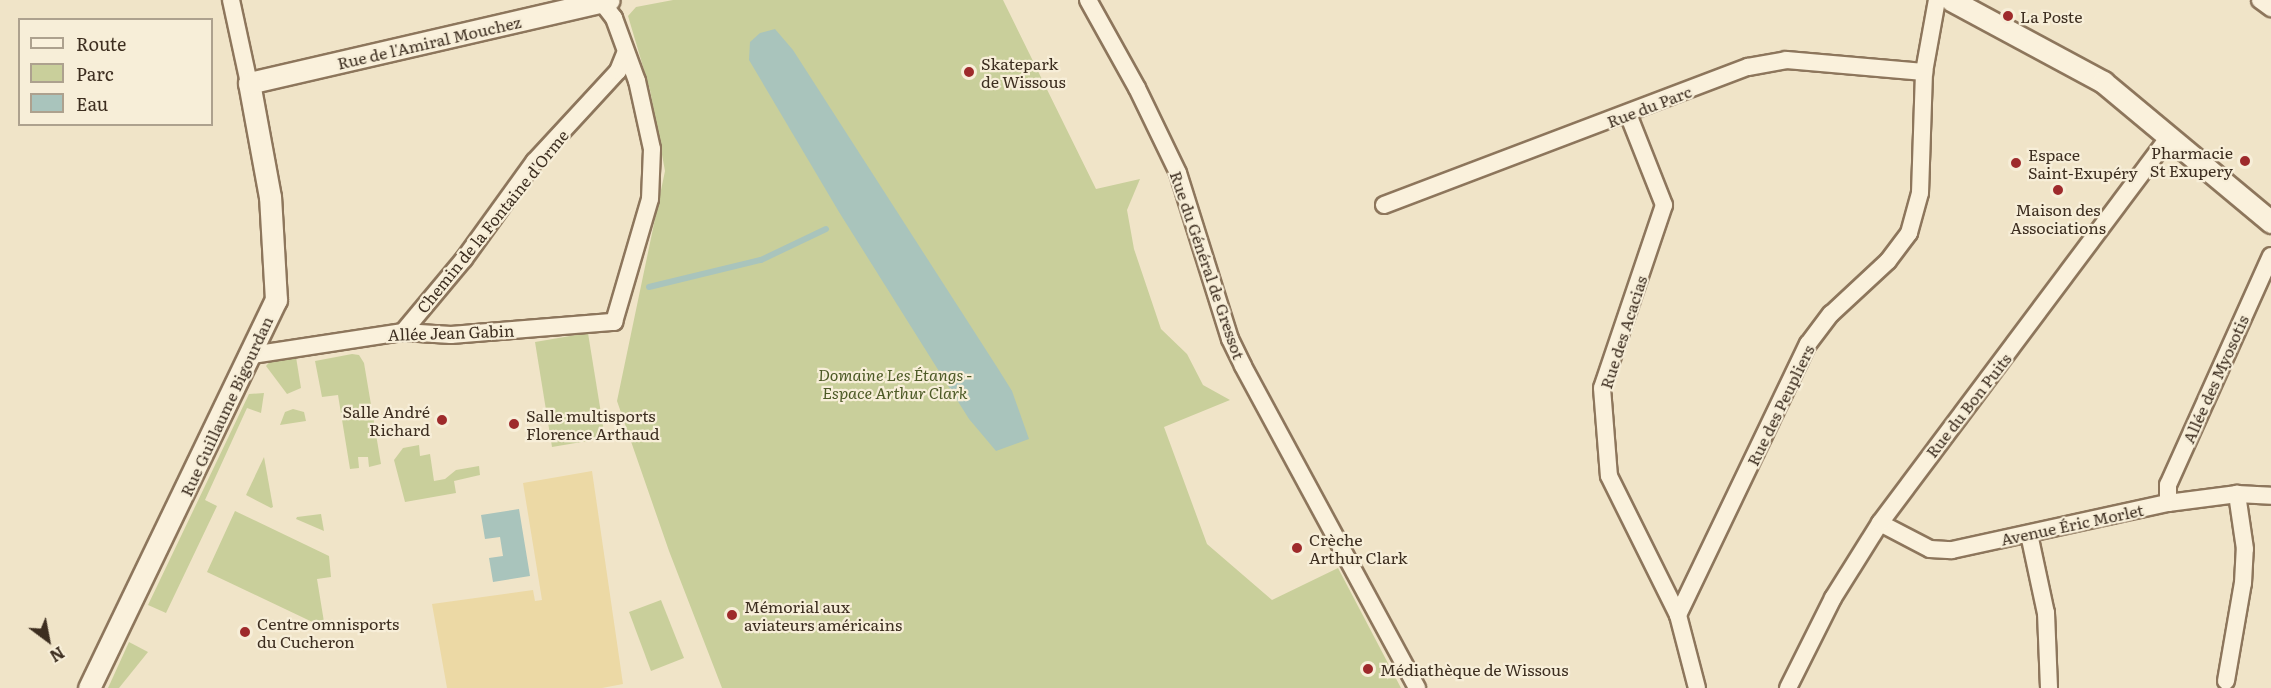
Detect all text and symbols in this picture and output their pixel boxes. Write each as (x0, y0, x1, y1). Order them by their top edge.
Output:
place label: La Poste (2020, 6, 2083, 26)
marker: La Poste (2001, 9, 2015, 23)
street label: Rue de l'Amiral Mouchez (335, 12, 523, 72)
legend (18, 18, 213, 126)
text: Route (76, 30, 126, 57)
place label: Skatepark de Wissous (981, 53, 1066, 91)
text: Parc (76, 60, 114, 87)
marker: Skatepark de Wissous (962, 65, 976, 79)
street label: Rue du Parc (1604, 81, 1694, 131)
text: Eau (76, 90, 108, 117)
street label: Chemin de la Fontaine d'Orme (412, 126, 572, 316)
place label: Pharmacie St Exupery (2150, 142, 2233, 180)
place label: Espace Saint-Exupéry (2028, 144, 2138, 182)
marker: Pharmacie St Exupery (2238, 154, 2252, 168)
marker: Espace Saint-Exupéry (2009, 156, 2023, 170)
street label: Rue du Général de Gressot (1167, 168, 1249, 362)
marker: Maison des Associations (2051, 183, 2065, 197)
place label: Maison des Associations (2010, 199, 2106, 237)
street label: Rue des Acacias (1596, 273, 1650, 391)
street label: Allée des Myosotis (2178, 312, 2252, 446)
street label: Rue Guillaume Bigourdan (176, 313, 276, 499)
street label: Allée Jean Gabin (387, 320, 515, 344)
street label: Rue des Peupliers (1742, 342, 1818, 468)
street label: Rue du Bon Puits (1921, 349, 2015, 461)
park label: Domaine Les Étangs - Espace Arthur Clark (818, 364, 972, 402)
place label: Salle André Richard (343, 401, 430, 439)
place label: Salle multisports Florence Arthaud (526, 405, 660, 443)
marker: Salle André Richard (435, 413, 449, 427)
marker: Salle multisports Florence Arthaud (507, 417, 521, 431)
street label: Avenue Éric Morlet (1999, 499, 2145, 549)
place label: Crèche Arthur Clark (1309, 529, 1407, 567)
marker: Crèche Arthur Clark (1290, 541, 1304, 555)
place label: Mémorial aux aviateurs américains (744, 596, 902, 634)
marker: Mémorial aux aviateurs américains (725, 608, 739, 622)
north arrow (18, 610, 78, 670)
place label: Centre omnisports du Cucheron (257, 613, 399, 651)
marker: Centre omnisports du Cucheron (238, 625, 252, 639)
text: N (45, 642, 70, 669)
place label: Médiathèque de Wissous (1380, 659, 1568, 679)
marker: Médiathèque de Wissous (1361, 662, 1375, 676)

